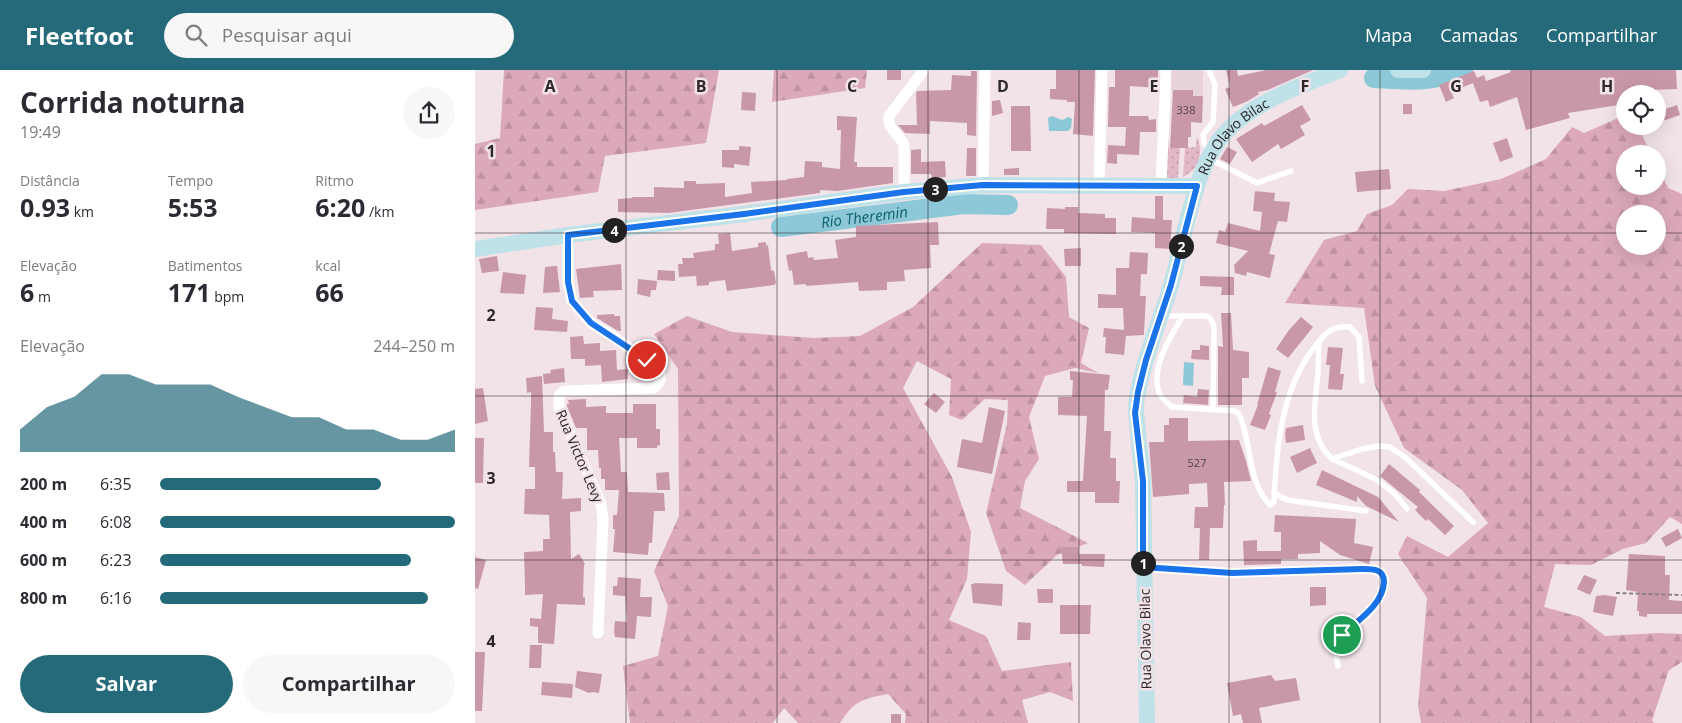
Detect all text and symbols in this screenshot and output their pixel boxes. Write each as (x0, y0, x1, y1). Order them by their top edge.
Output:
search box (164, 13, 514, 58)
text: Fleetfoot (25, 19, 134, 52)
icon: search (182, 21, 210, 49)
text: Pesquisar aqui (222, 22, 352, 48)
text: Mapa (1365, 23, 1412, 47)
text: Camadas (1440, 23, 1518, 47)
text: Compartilhar (1546, 23, 1657, 47)
text: A (544, 75, 556, 97)
text: B (696, 75, 706, 97)
text: C (847, 75, 857, 97)
text: D (997, 75, 1009, 97)
text: E (1150, 75, 1159, 97)
text: F (1301, 75, 1309, 97)
text: G (1450, 75, 1462, 97)
text: H (1601, 75, 1613, 97)
text: Corrida noturna (20, 83, 245, 121)
map controls (1616, 85, 1666, 255)
button: locate (1616, 85, 1666, 135)
button: share (403, 87, 455, 139)
street label: Rua Olavo Bilac (1193, 93, 1272, 178)
house number: 338 (1177, 102, 1195, 117)
text: 19:49 (20, 121, 61, 143)
text: 1 (486, 140, 496, 162)
button: + (1616, 145, 1666, 195)
text: Distância (20, 171, 80, 190)
text: Tempo (168, 171, 213, 190)
text: Ritmo (315, 171, 354, 190)
pin: 3 (923, 176, 947, 202)
text: 3 (931, 180, 940, 199)
text: 0.93 (20, 190, 70, 224)
text: 5:53 (168, 190, 218, 224)
text: 6:20 (315, 190, 365, 224)
water label: Rio Theremin (820, 201, 909, 232)
text: km (70, 202, 94, 221)
text: /km (365, 202, 394, 221)
button: − (1616, 205, 1666, 255)
pin: 4 (601, 218, 627, 242)
text: 4 (610, 221, 619, 240)
pin: 2 (1169, 234, 1193, 258)
text: 2 (1177, 237, 1186, 256)
text: Elevação (20, 256, 77, 275)
text: Batimentos (168, 256, 243, 275)
text: kcal (315, 256, 341, 275)
text: 6 (20, 275, 34, 309)
text: 171 (168, 275, 211, 309)
text: 66 (315, 275, 344, 309)
text: m (34, 287, 51, 306)
text: bpm (211, 287, 244, 306)
text: 2 (486, 304, 496, 326)
text: Elevação (20, 335, 85, 357)
text: 244–250 m (373, 335, 455, 357)
pin (626, 339, 668, 381)
icon: check (633, 346, 661, 374)
street label: Rua Victor Levy (552, 407, 609, 506)
house number: 527 (1188, 455, 1206, 470)
text: 3 (486, 467, 496, 489)
text: 200 m (20, 473, 67, 495)
text: 6:35 (100, 473, 132, 495)
text: 400 m (20, 511, 67, 533)
text: 6:08 (100, 511, 132, 533)
text: 600 m (20, 549, 67, 571)
text: 6:23 (100, 549, 132, 571)
pin: 1 (1131, 550, 1155, 576)
text: 1 (1139, 554, 1148, 573)
text: 800 m (20, 587, 67, 609)
text: 6:16 (100, 587, 132, 609)
street label: Rua Olavo Bilac (1135, 588, 1155, 689)
pin (1321, 614, 1363, 656)
icon: arrive (1328, 621, 1356, 649)
text: 4 (486, 630, 496, 652)
button: Salvar (20, 655, 233, 713)
button: Compartilhar (243, 655, 455, 713)

